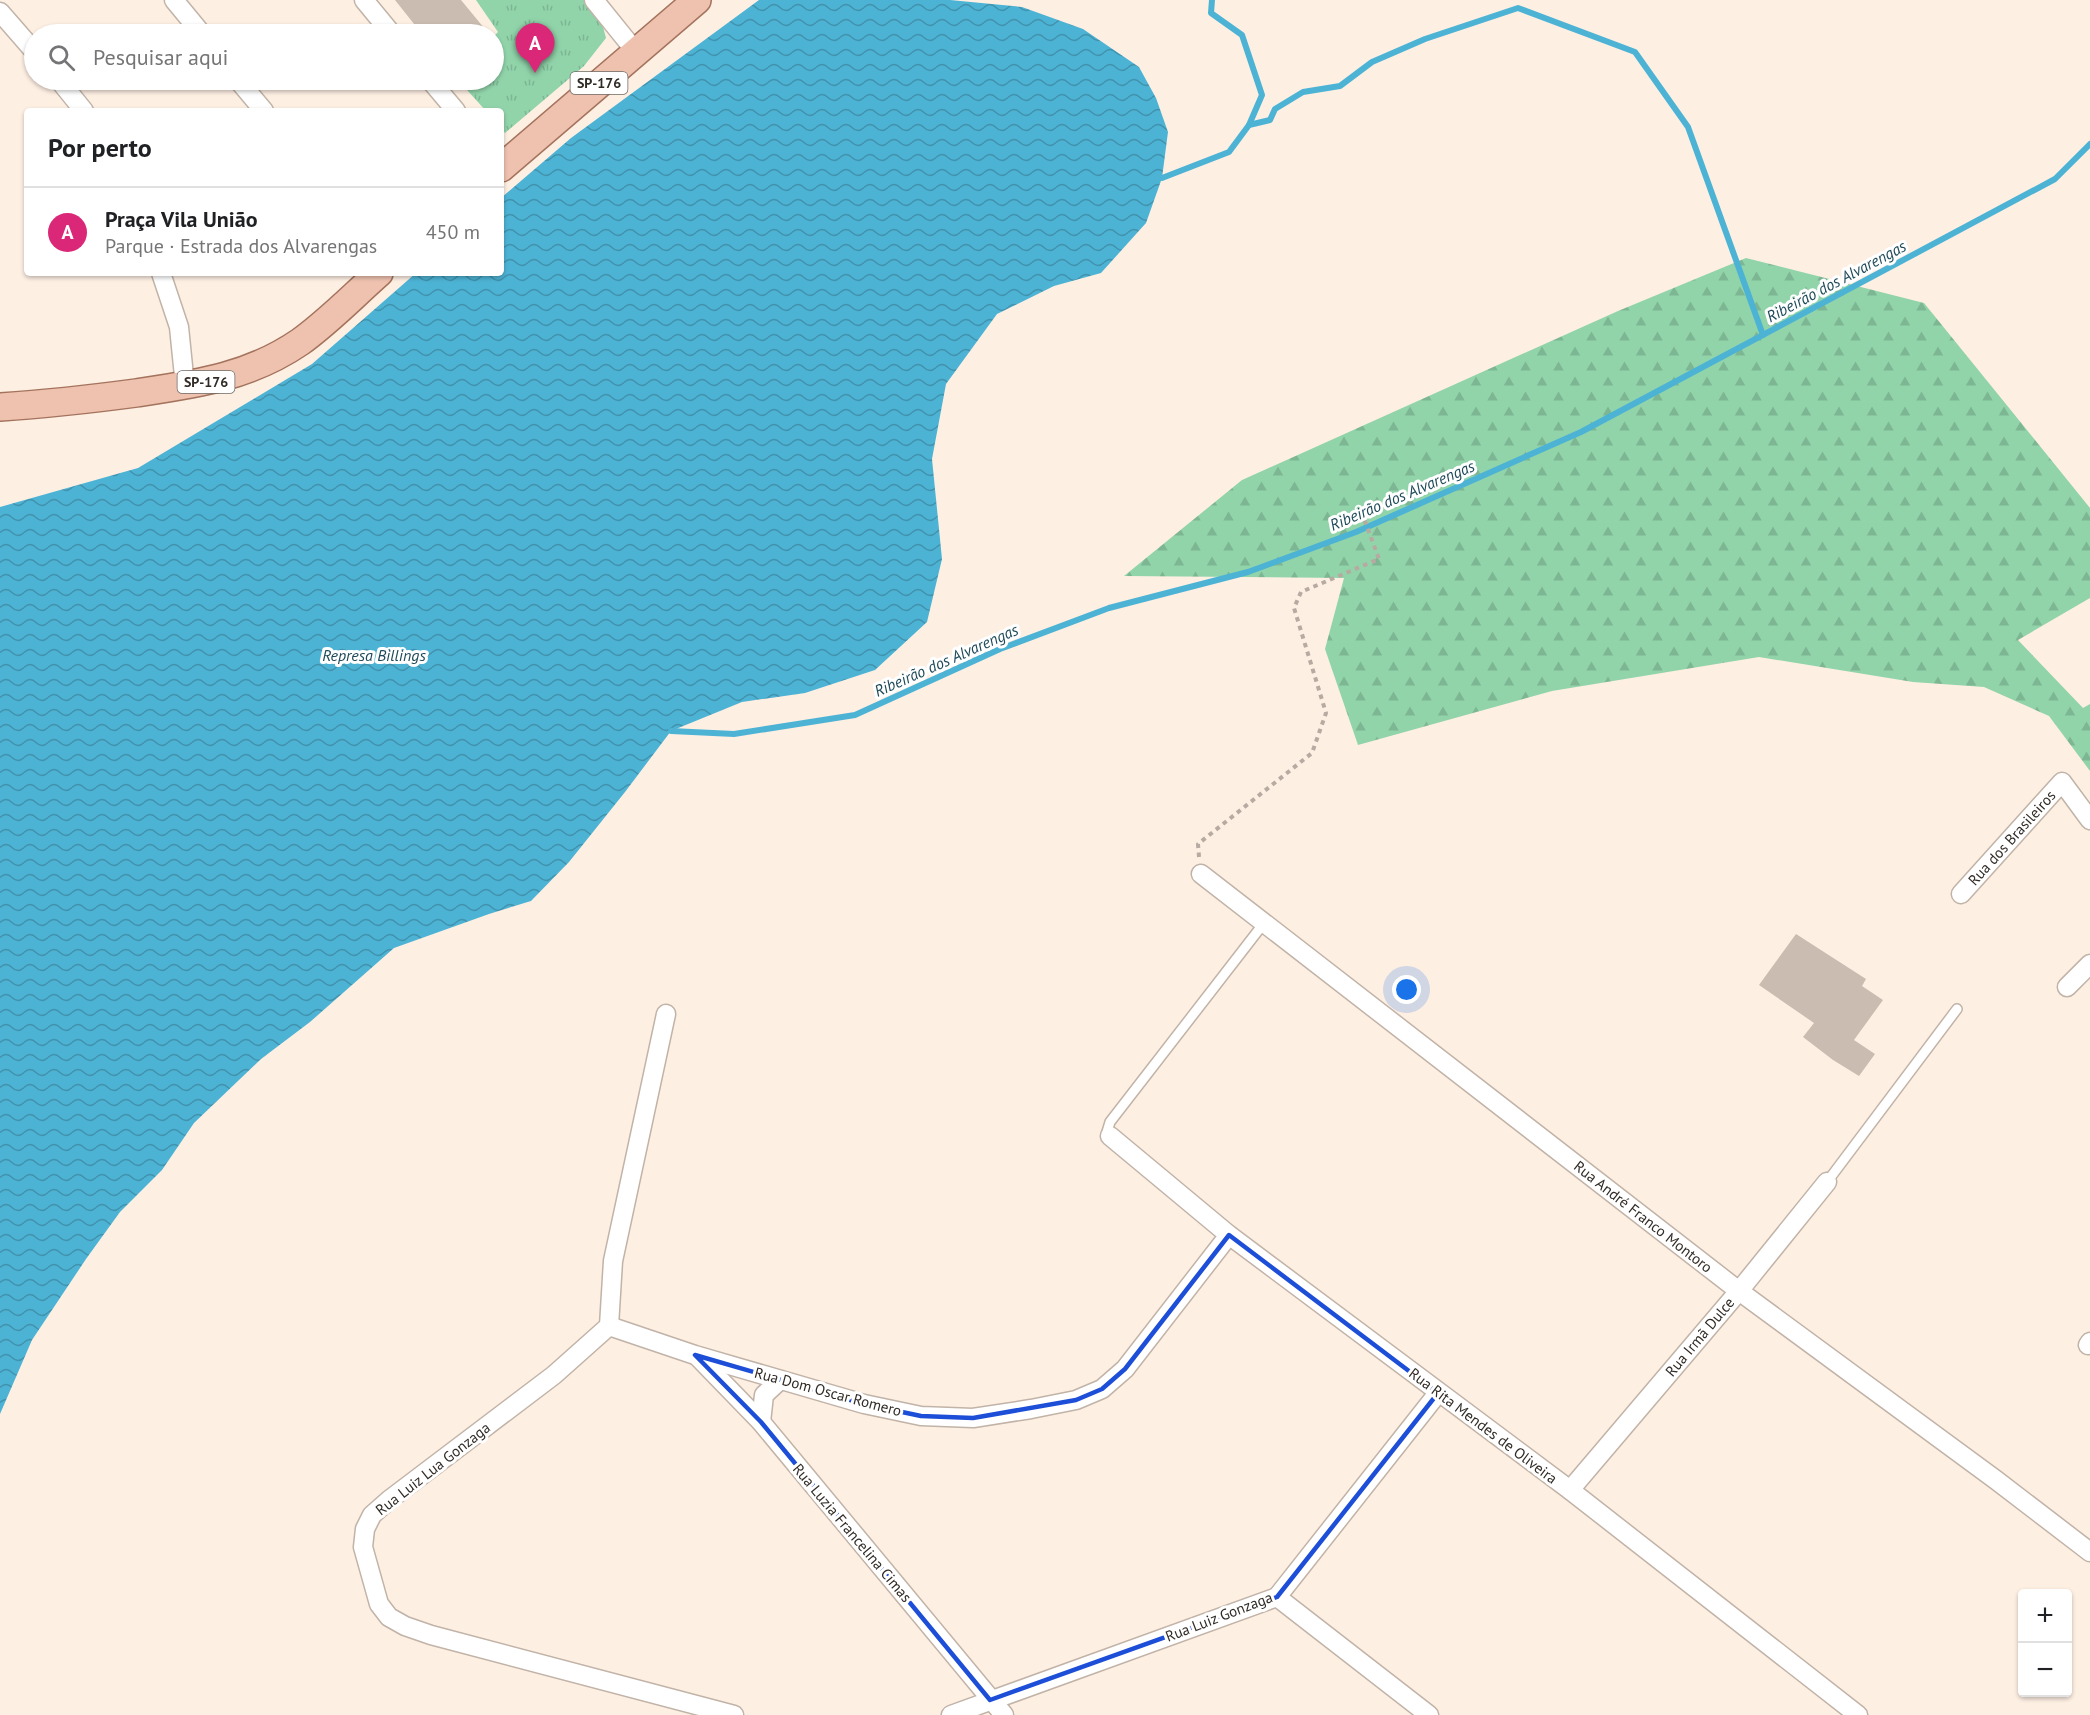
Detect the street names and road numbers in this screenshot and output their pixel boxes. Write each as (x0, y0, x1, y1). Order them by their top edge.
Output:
road number: SP-176 (570, 72, 628, 94)
road number: SP-176 (178, 371, 234, 393)
street label: Rua dos Brasileiros (1964, 786, 2059, 889)
street label: Rua André Franco Montoro (1570, 1157, 1716, 1277)
street label: Rua Irmã Dulce (1661, 1293, 1738, 1380)
street label: Rua Dom Oscar Romero (753, 1363, 904, 1420)
street label: Rua Rita Mendes de Oliveira (1405, 1364, 1561, 1488)
street label: Rua Luiz Lua Gonzaga (372, 1418, 494, 1519)
street label: Rua Luzia Francelina Cimas (789, 1459, 916, 1606)
street label: Rua Luiz Gonzaga (1163, 1587, 1275, 1646)

